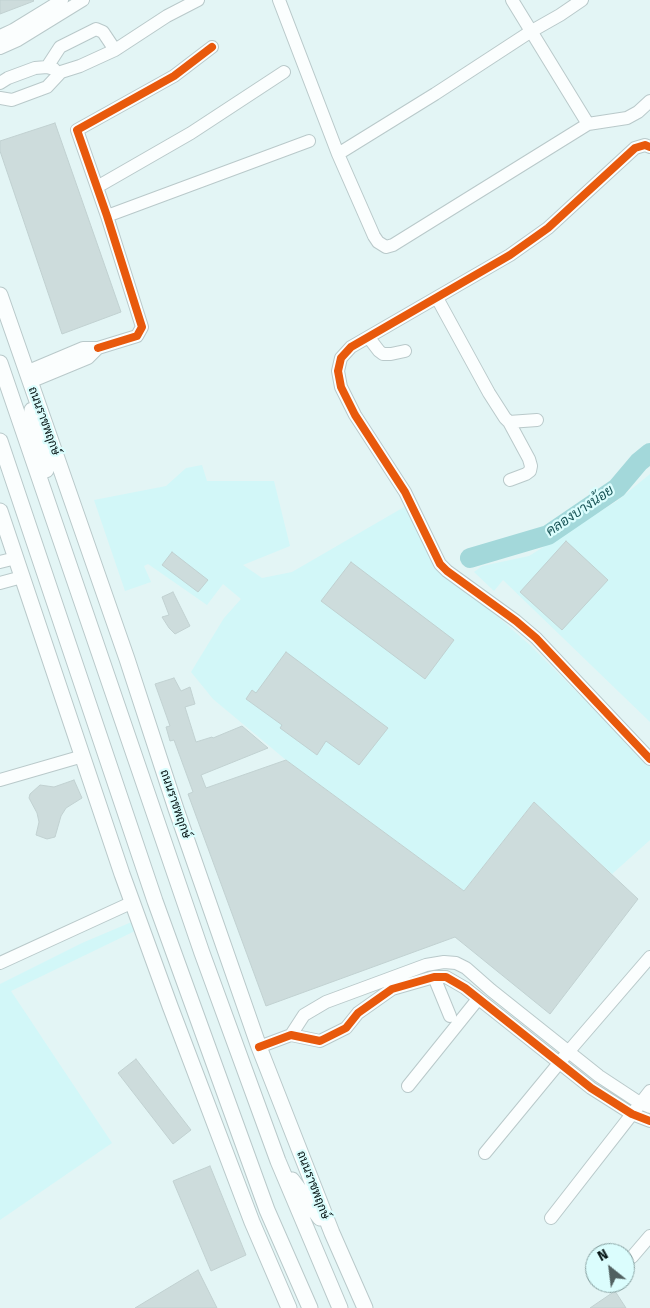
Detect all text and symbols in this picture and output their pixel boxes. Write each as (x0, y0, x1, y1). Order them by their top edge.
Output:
street label: ถนนราชพฤกษ์ (25, 385, 63, 457)
water label: คลองบางน้อย (543, 482, 617, 540)
street label: ถนนราชพฤกษ์ (157, 768, 193, 840)
street label: ถนนราชพฤกษ์ (293, 1149, 333, 1221)
north arrow (585, 1243, 635, 1293)
text: N (595, 1246, 611, 1265)

